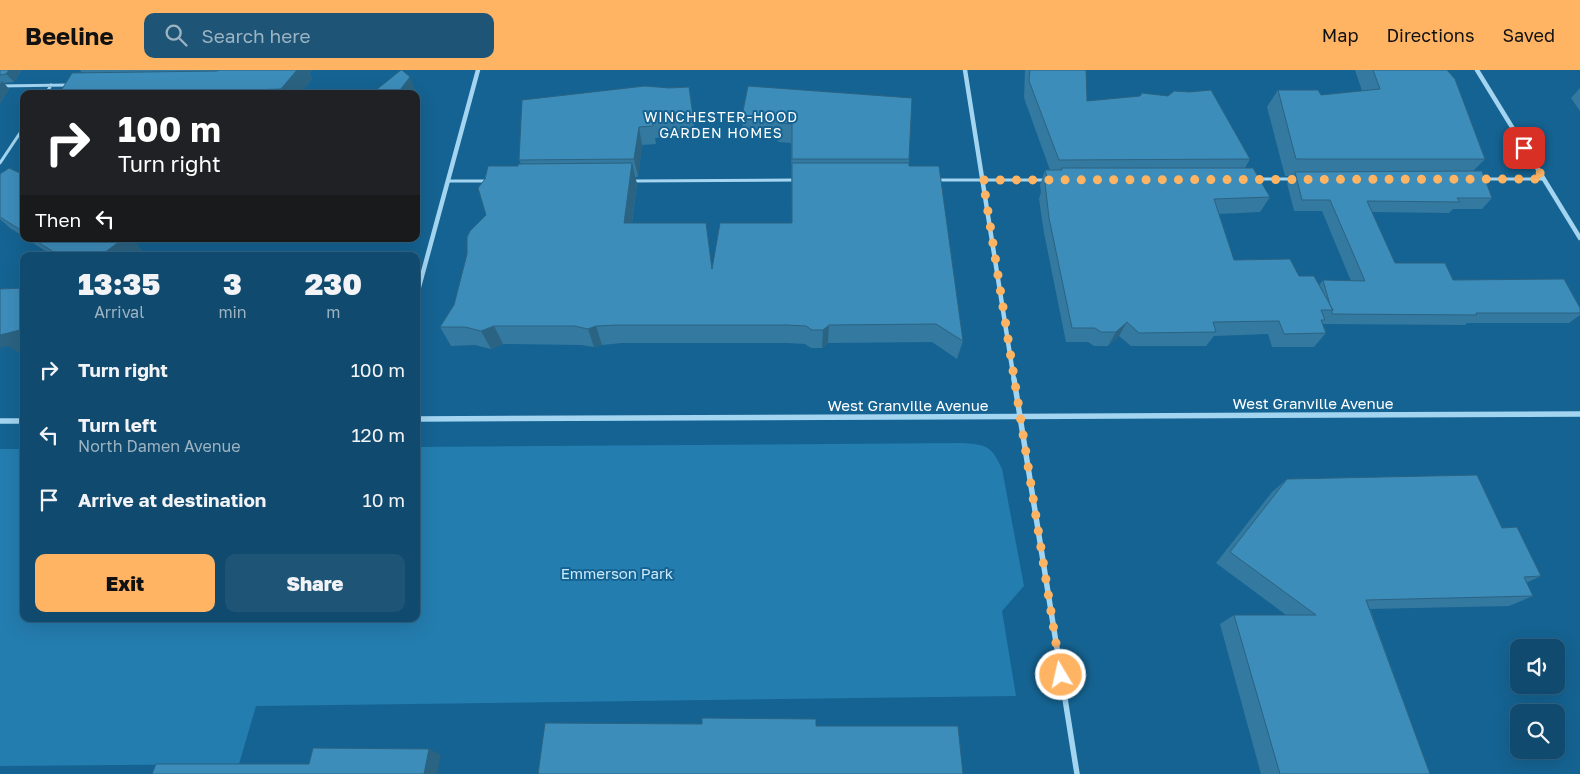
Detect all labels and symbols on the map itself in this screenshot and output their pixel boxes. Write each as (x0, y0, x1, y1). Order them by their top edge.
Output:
district label: WINCHESTER-HOOD GARDEN HOMES (644, 108, 798, 141)
pin (1503, 127, 1545, 169)
street label: West Granville Avenue (1232, 394, 1394, 412)
street label: West Granville Avenue (827, 396, 989, 414)
park label: Emmerson Park (561, 564, 674, 582)
position arrow (1034, 648, 1086, 700)

